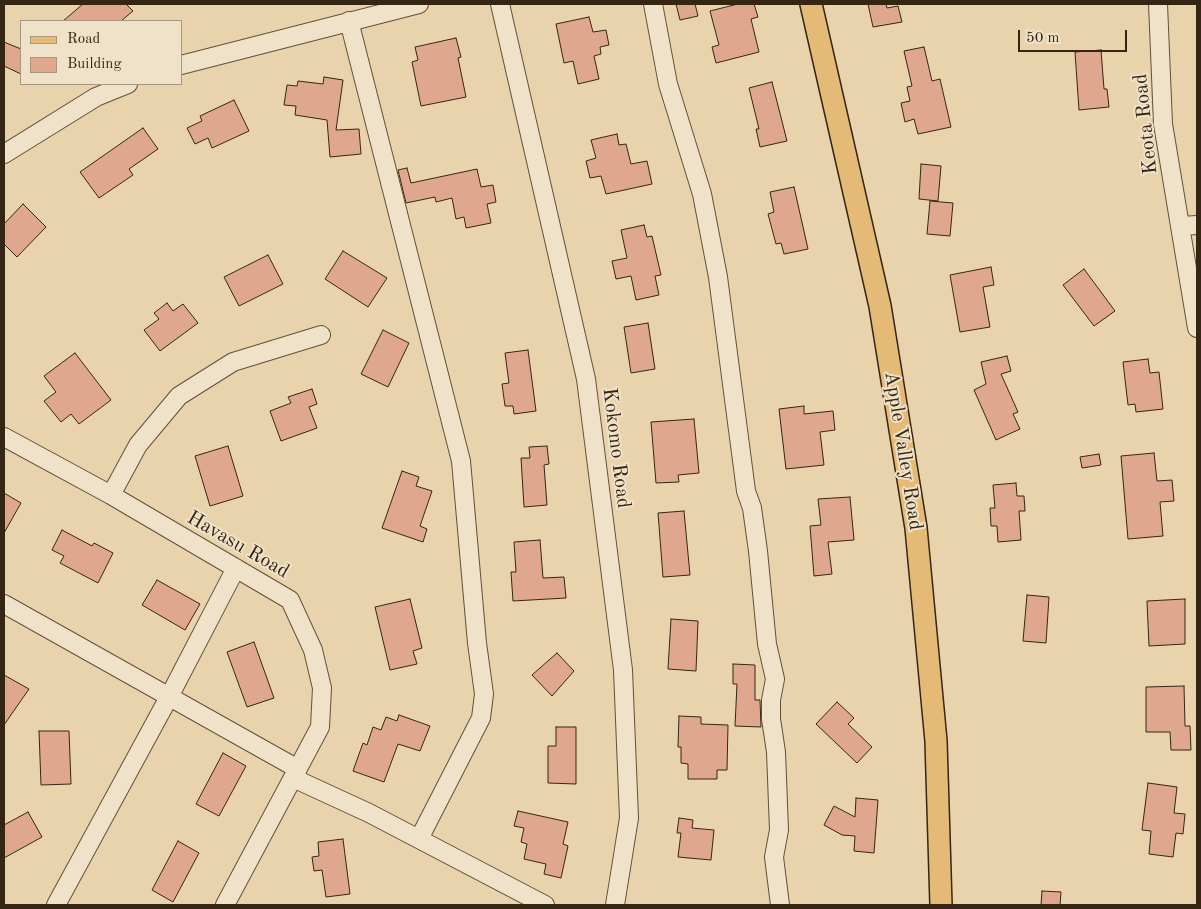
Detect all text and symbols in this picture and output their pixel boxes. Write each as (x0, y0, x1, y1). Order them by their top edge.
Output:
legend (20, 20, 182, 85)
scale bar (1021, 20, 1130, 52)
text: 50 m (1026, 31, 1060, 46)
text: Road (67, 32, 100, 47)
text: Building (67, 57, 122, 72)
street label: Keota Road (1129, 72, 1163, 176)
street label: Apple Valley Road (879, 370, 927, 532)
street label: Kokomo Road (597, 386, 635, 510)
street label: Havasu Road (182, 506, 294, 584)

